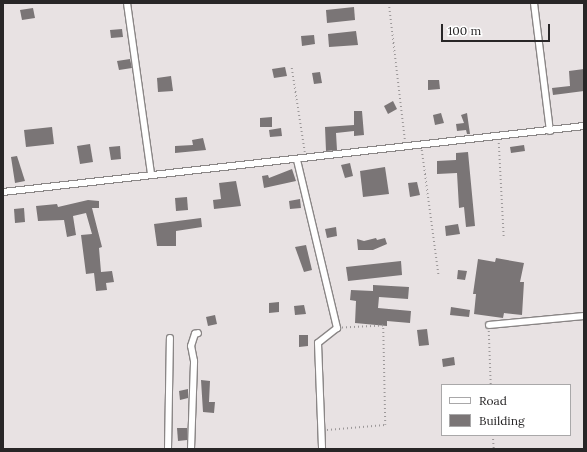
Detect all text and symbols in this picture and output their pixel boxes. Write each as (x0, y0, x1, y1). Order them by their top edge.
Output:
scale bar (443, 16, 552, 42)
text: 100 m (448, 23, 481, 38)
legend (441, 384, 571, 436)
text: Road (479, 393, 507, 408)
text: Building (479, 413, 525, 428)

